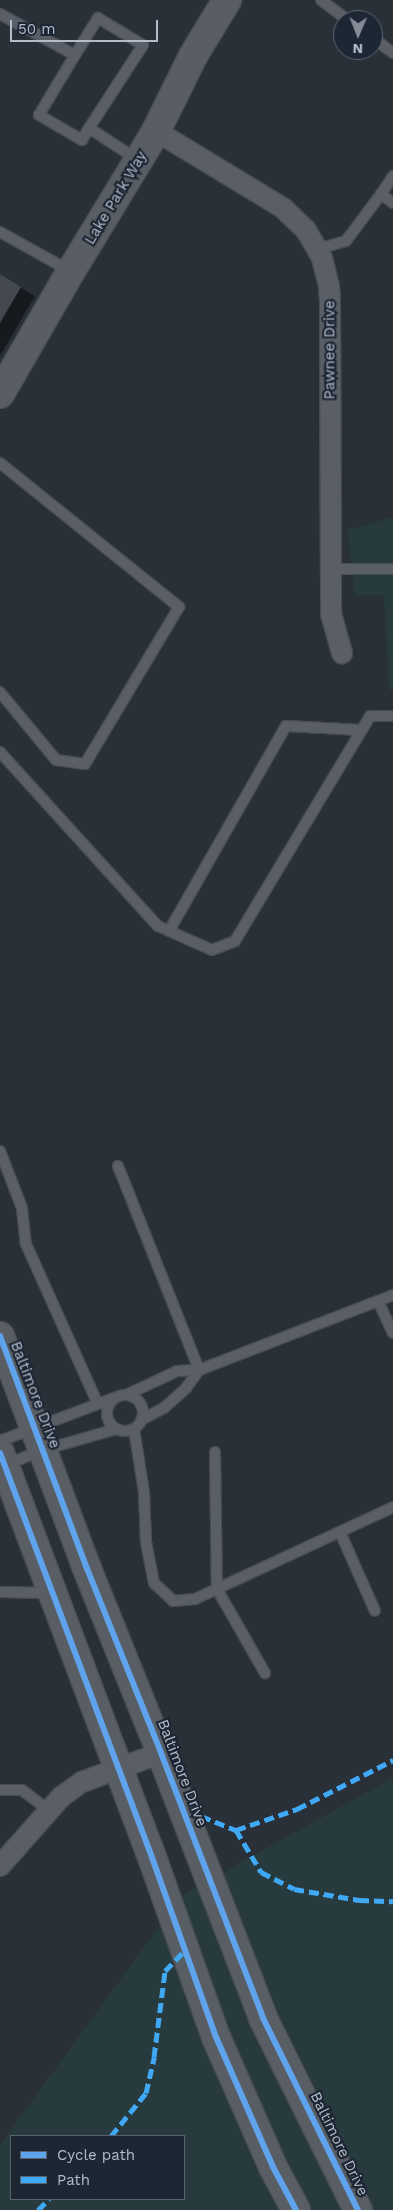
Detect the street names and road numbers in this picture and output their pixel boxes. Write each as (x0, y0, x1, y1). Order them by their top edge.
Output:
street label: Lake Park Way (81, 148, 151, 248)
street label: Pawnee Drive (321, 300, 339, 400)
street label: Baltimore Drive (6, 1339, 64, 1451)
street label: Baltimore Drive (153, 1717, 211, 1829)
street label: Baltimore Drive (306, 2089, 372, 2199)

